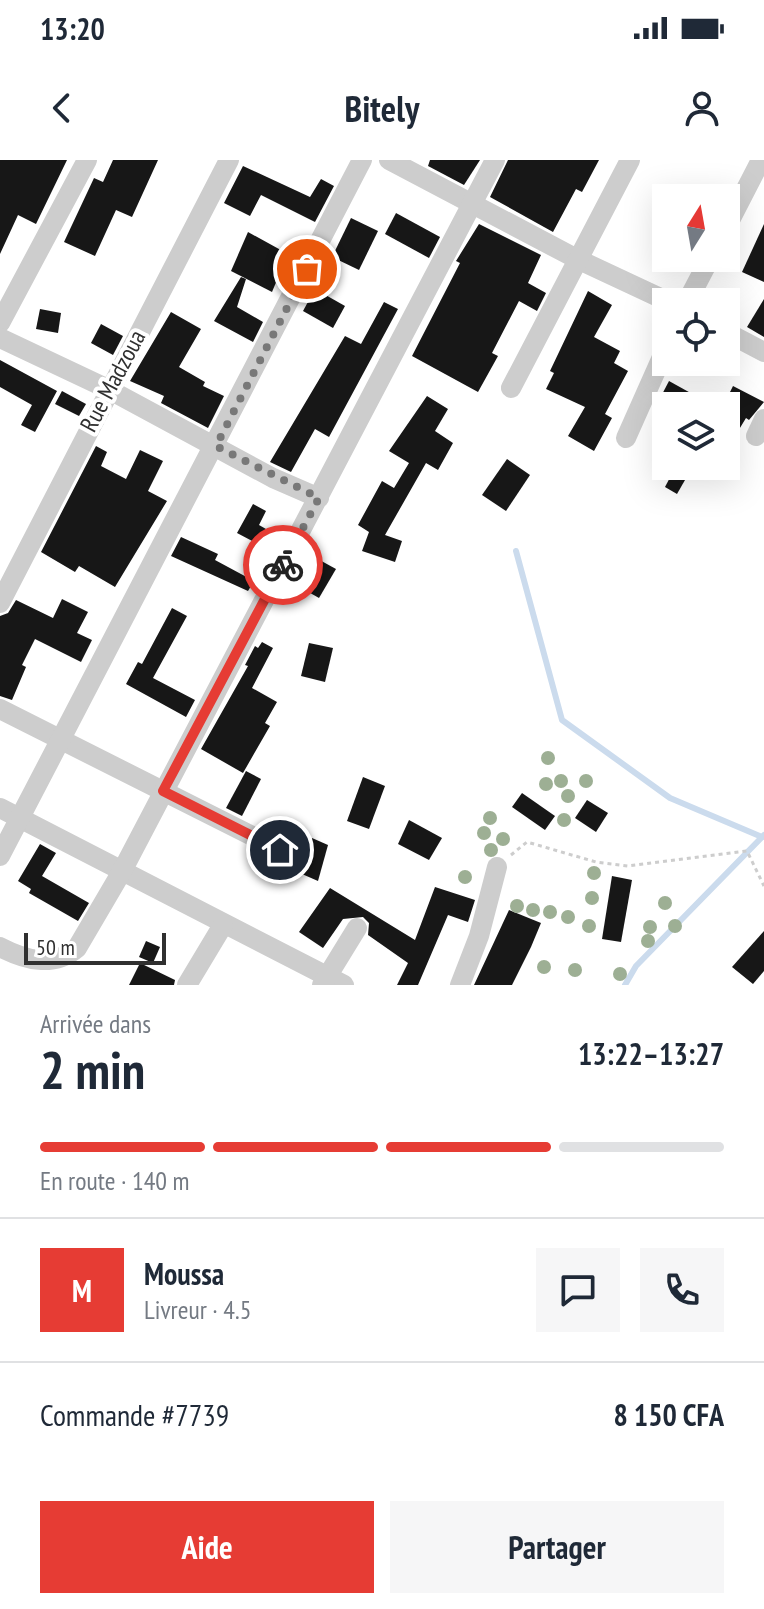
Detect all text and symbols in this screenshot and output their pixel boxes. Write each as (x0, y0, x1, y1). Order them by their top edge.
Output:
text: 13:20 (40, 9, 105, 48)
text: Bitely (345, 85, 419, 132)
icon: back (40, 86, 84, 130)
icon: person (680, 86, 724, 130)
north arrow (652, 184, 740, 272)
map controls (652, 184, 740, 480)
pin (273, 235, 341, 303)
icon: bag (285, 247, 329, 291)
button: locate (652, 288, 740, 376)
street label: Rue Madzoua (73, 325, 152, 437)
button: layers (652, 392, 740, 480)
courier (243, 525, 323, 605)
icon: bike (261, 543, 305, 587)
pin (246, 816, 314, 884)
icon: home (258, 828, 302, 872)
scale bar (24, 929, 166, 965)
text: 50 m (36, 933, 75, 961)
text: Arrivée dans (40, 1007, 151, 1040)
text: 13:22–13:27 (578, 1034, 724, 1073)
text: 2 min (40, 1036, 145, 1103)
text: En route · 140 m (40, 1164, 190, 1197)
button: chat (536, 1248, 620, 1332)
button: phone (640, 1248, 724, 1332)
text: Moussa (144, 1254, 224, 1293)
text: M (72, 1271, 92, 1310)
text: Livreur · 4.5 (144, 1293, 251, 1326)
text: Commande #7739 (40, 1395, 229, 1434)
text: 8 150 CFA (613, 1395, 724, 1434)
button: Aide (40, 1501, 374, 1593)
button: Partager (390, 1501, 724, 1593)

